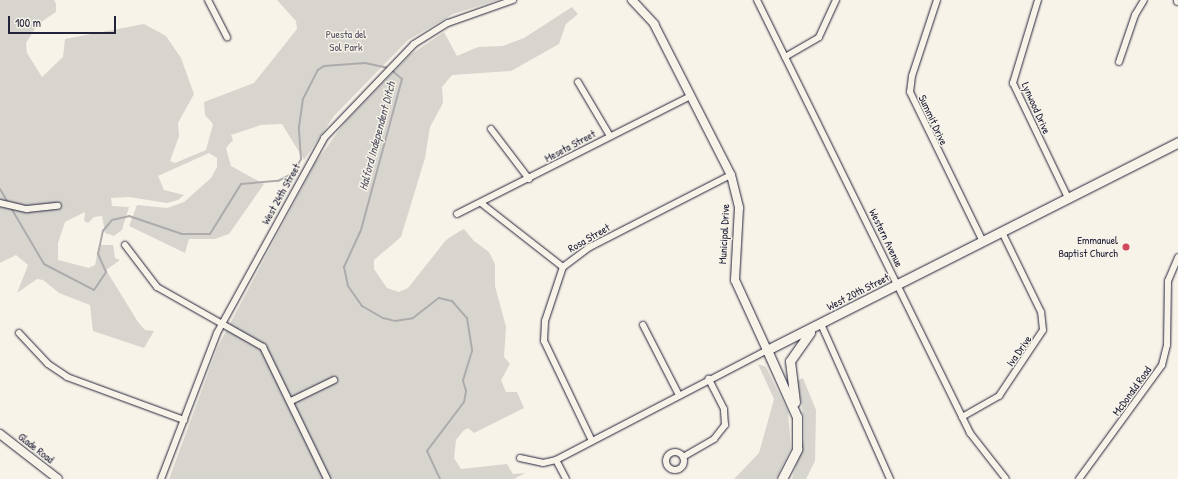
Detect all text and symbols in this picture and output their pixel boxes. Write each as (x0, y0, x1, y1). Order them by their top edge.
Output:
scale bar (10, 8, 118, 34)
text: 100 m (15, 14, 41, 31)
park label: Puesta del Sol Park (326, 28, 366, 54)
water label: Halford Independent Ditch (356, 80, 398, 192)
street label: Lynwood Drive (1019, 80, 1053, 136)
street label: Summit Drive (916, 93, 950, 147)
street label: Meseta Street (542, 127, 598, 165)
street label: West 24th Street (259, 161, 303, 227)
street label: Municipal Drive (716, 204, 732, 264)
street label: Western Avenue (866, 207, 906, 269)
street label: Rosa Street (566, 221, 612, 255)
place label: Emmanuel Baptist Church (1058, 234, 1118, 260)
marker: Emmanuel Baptist Church (1121, 242, 1131, 252)
street label: West 20th Street (825, 271, 891, 313)
street label: Iva Drive (1004, 333, 1034, 369)
street label: McDonald Road (1110, 364, 1154, 418)
street label: Glade Road (15, 430, 57, 466)

